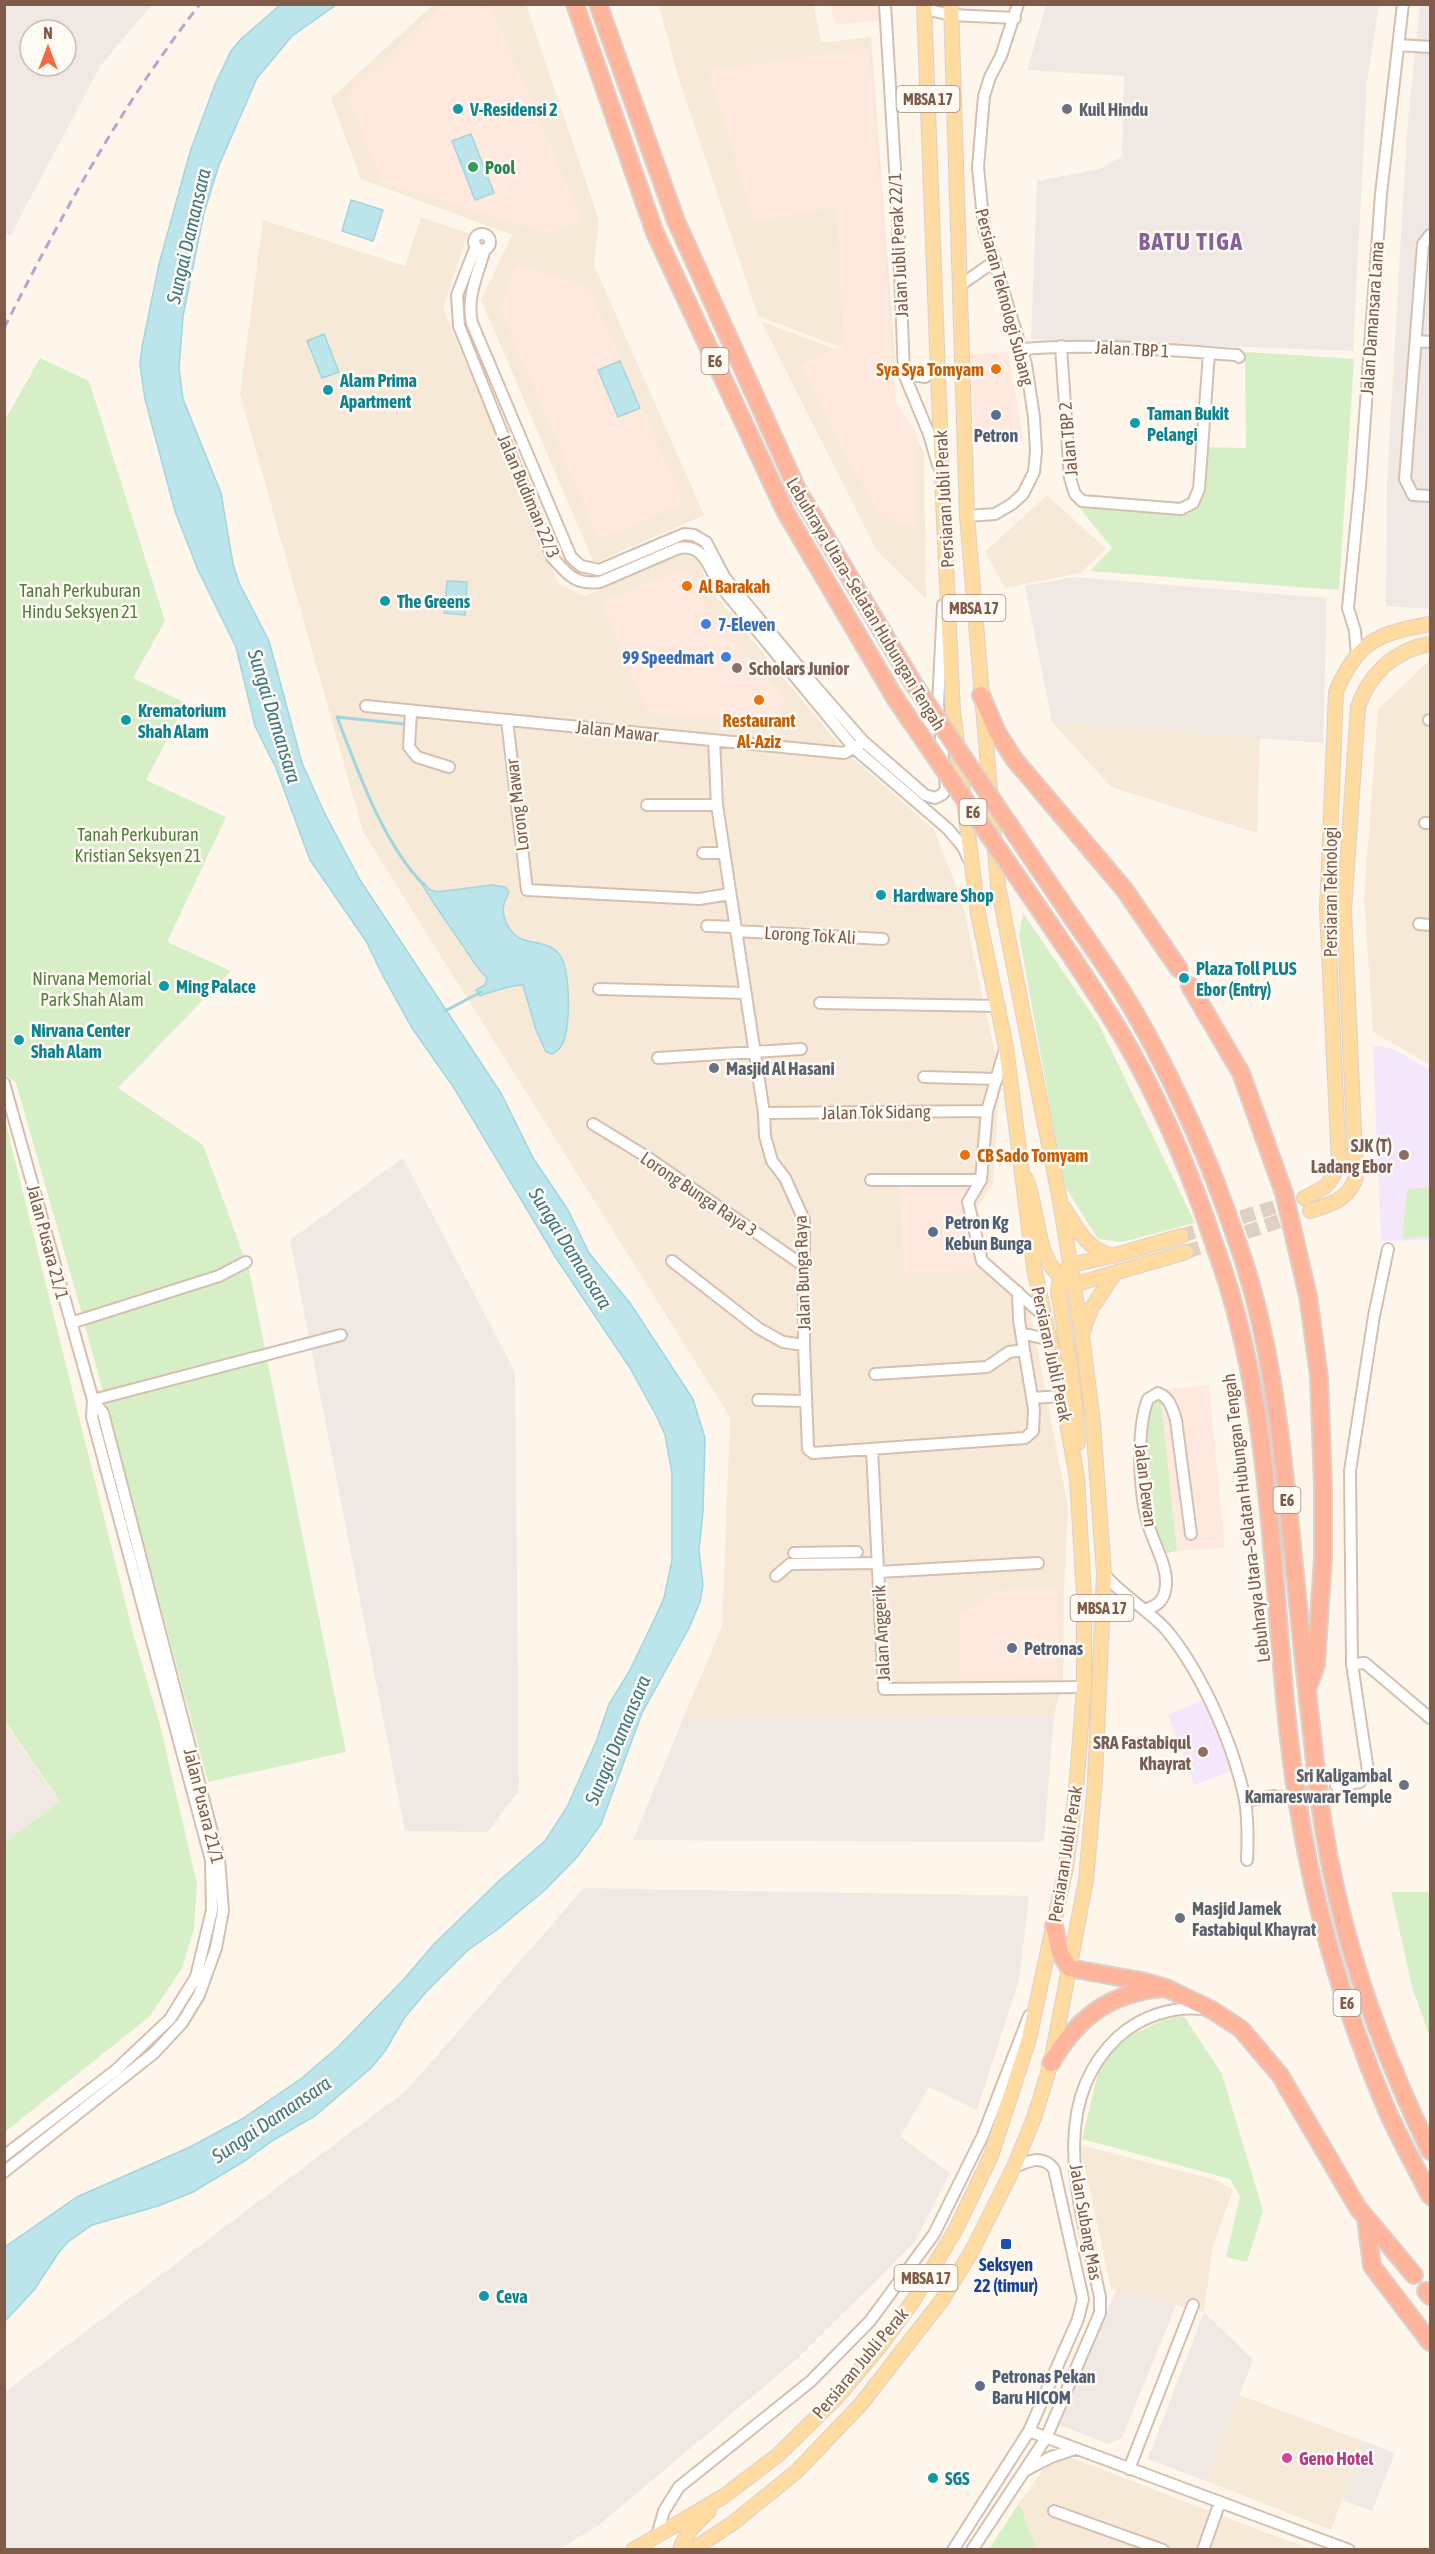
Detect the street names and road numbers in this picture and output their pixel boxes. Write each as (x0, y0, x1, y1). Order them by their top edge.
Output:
road number: MBSA 17 (896, 86, 960, 112)
street label: Jalan Jubli Perak 22/1 (884, 172, 912, 318)
street label: Persiaran Teknologi Subang (971, 206, 1039, 388)
street label: Jalan Damansara Lama (1356, 240, 1388, 396)
street label: Jalan TBP 1 (1094, 337, 1170, 361)
road number: E6 (702, 348, 728, 374)
street label: Jalan TBP 2 (1054, 401, 1082, 477)
street label: Persiaran Jubli Perak (930, 430, 958, 568)
street label: Jalan Budiman 22/3 (493, 431, 565, 561)
street label: Lebuhraya Utara–Selatan Hubungan Tengah (782, 474, 950, 734)
road number: MBSA 17 (942, 595, 1006, 621)
street label: Jalan Mawar (575, 716, 660, 746)
street label: Lorong Mawar (501, 757, 533, 852)
road number: E6 (960, 799, 986, 825)
street label: Persiaran Teknologi (1320, 827, 1341, 957)
street label: Lorong Tok Ali (764, 922, 856, 948)
street label: Jalan Tok Sidang (821, 1101, 931, 1123)
street label: Lorong Bunga Raya 3 (637, 1147, 761, 1241)
street label: Jalan Pusara 21/1 (23, 1182, 73, 1302)
street label: Jalan Bunga Raya (789, 1215, 815, 1331)
street label: Persiaran Jubli Perak (1027, 1284, 1077, 1424)
street label: Lebuhraya Utara–Selatan Hubungan Tengah (1218, 1372, 1274, 1664)
street label: Jalan Dewan (1130, 1442, 1162, 1528)
road number: E6 (1274, 1487, 1300, 1513)
street label: Jalan Anggerik (868, 1584, 894, 1682)
road number: MBSA 17 (1070, 1595, 1134, 1621)
street label: Jalan Pusara 21/1 (180, 1746, 228, 1866)
street label: Persiaran Jubli Perak (1044, 1784, 1086, 1924)
road number: E6 (1334, 1990, 1360, 2016)
street label: Jalan Subang Mas (1065, 2162, 1107, 2282)
road number: MBSA 17 (894, 2265, 958, 2291)
street label: Persiaran Jubli Perak (808, 2303, 912, 2423)

